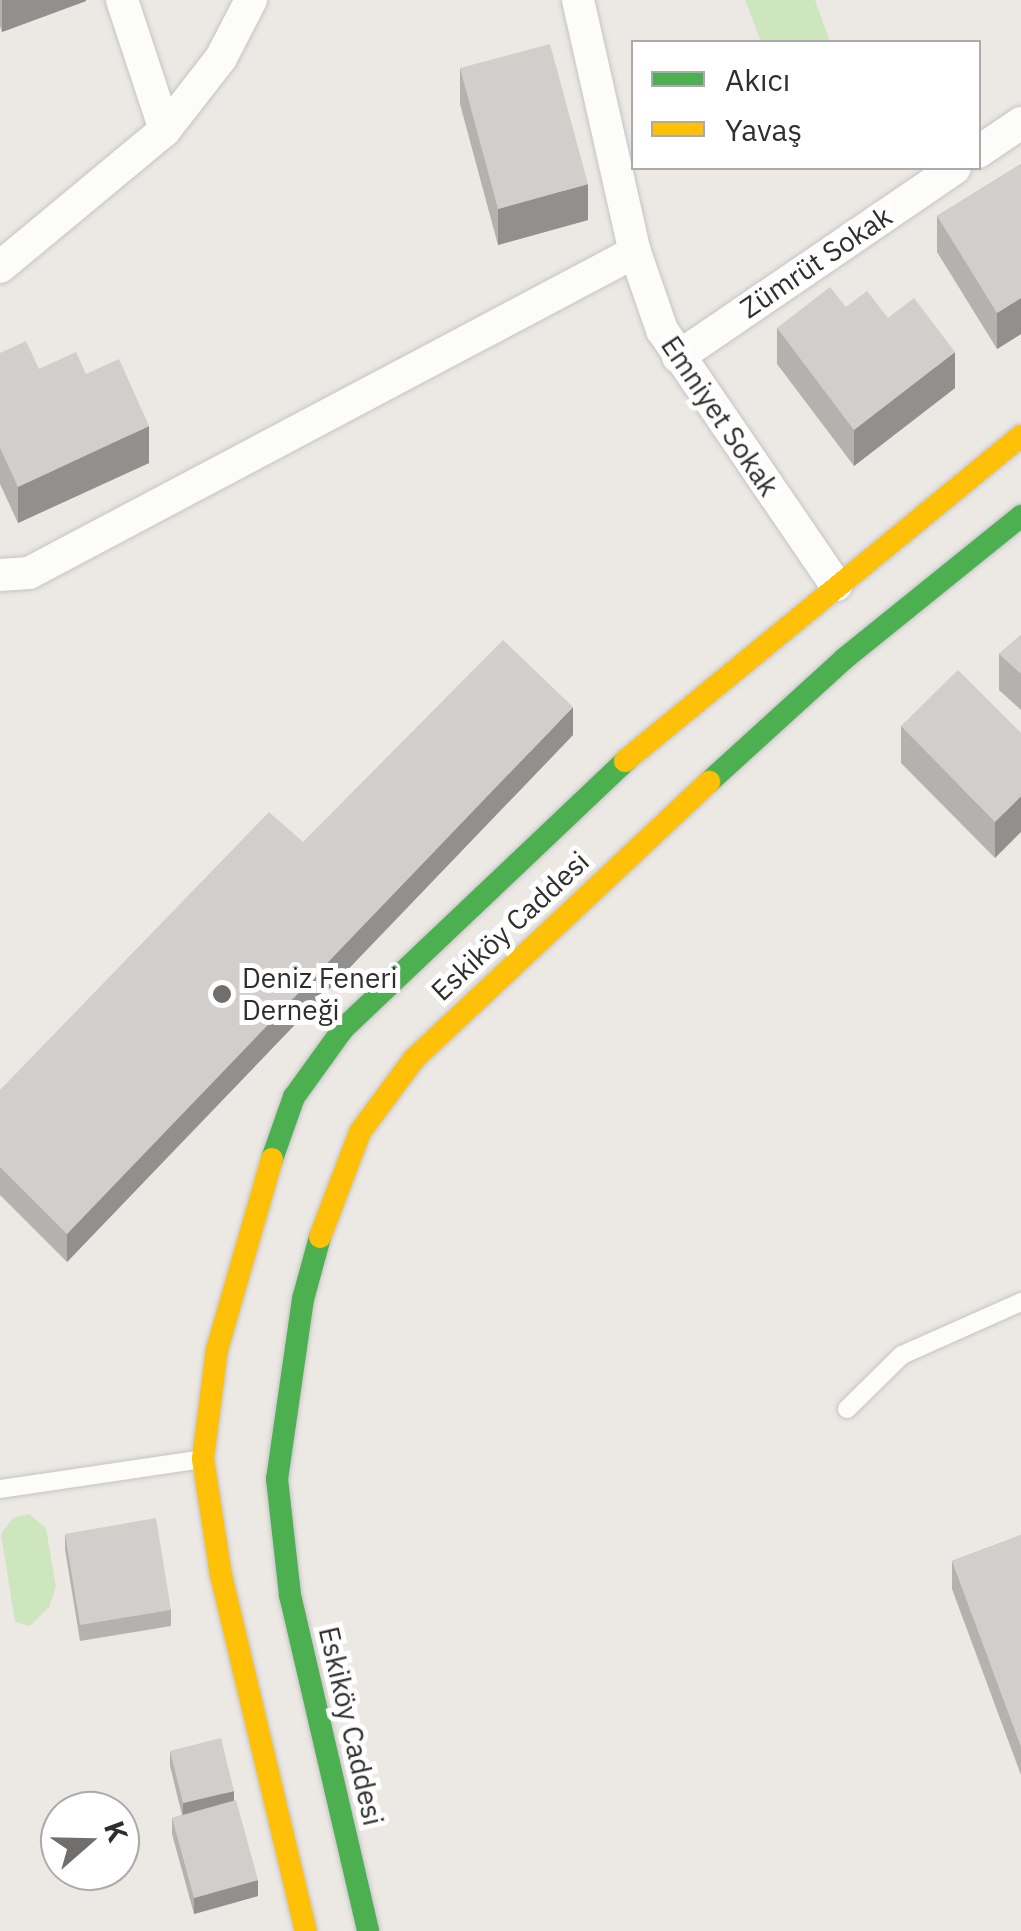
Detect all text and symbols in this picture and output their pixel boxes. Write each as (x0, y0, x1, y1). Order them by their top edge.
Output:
legend (631, 40, 981, 170)
text: Akıcı (725, 60, 790, 99)
text: Yavaş (725, 110, 802, 149)
street label: Zümrüt Sokak (734, 199, 898, 325)
street label: Emniyet Sokak (654, 330, 786, 502)
street label: Eskiköy Caddesi (424, 845, 596, 1007)
place label: Deniz Feneri Derneği (242, 961, 398, 1027)
marker: Deniz Feneri Derneği (211, 983, 233, 1005)
street label: Eskiköy Caddesi (312, 1623, 390, 1829)
north arrow (40, 1791, 140, 1891)
text: K (96, 1816, 138, 1847)

